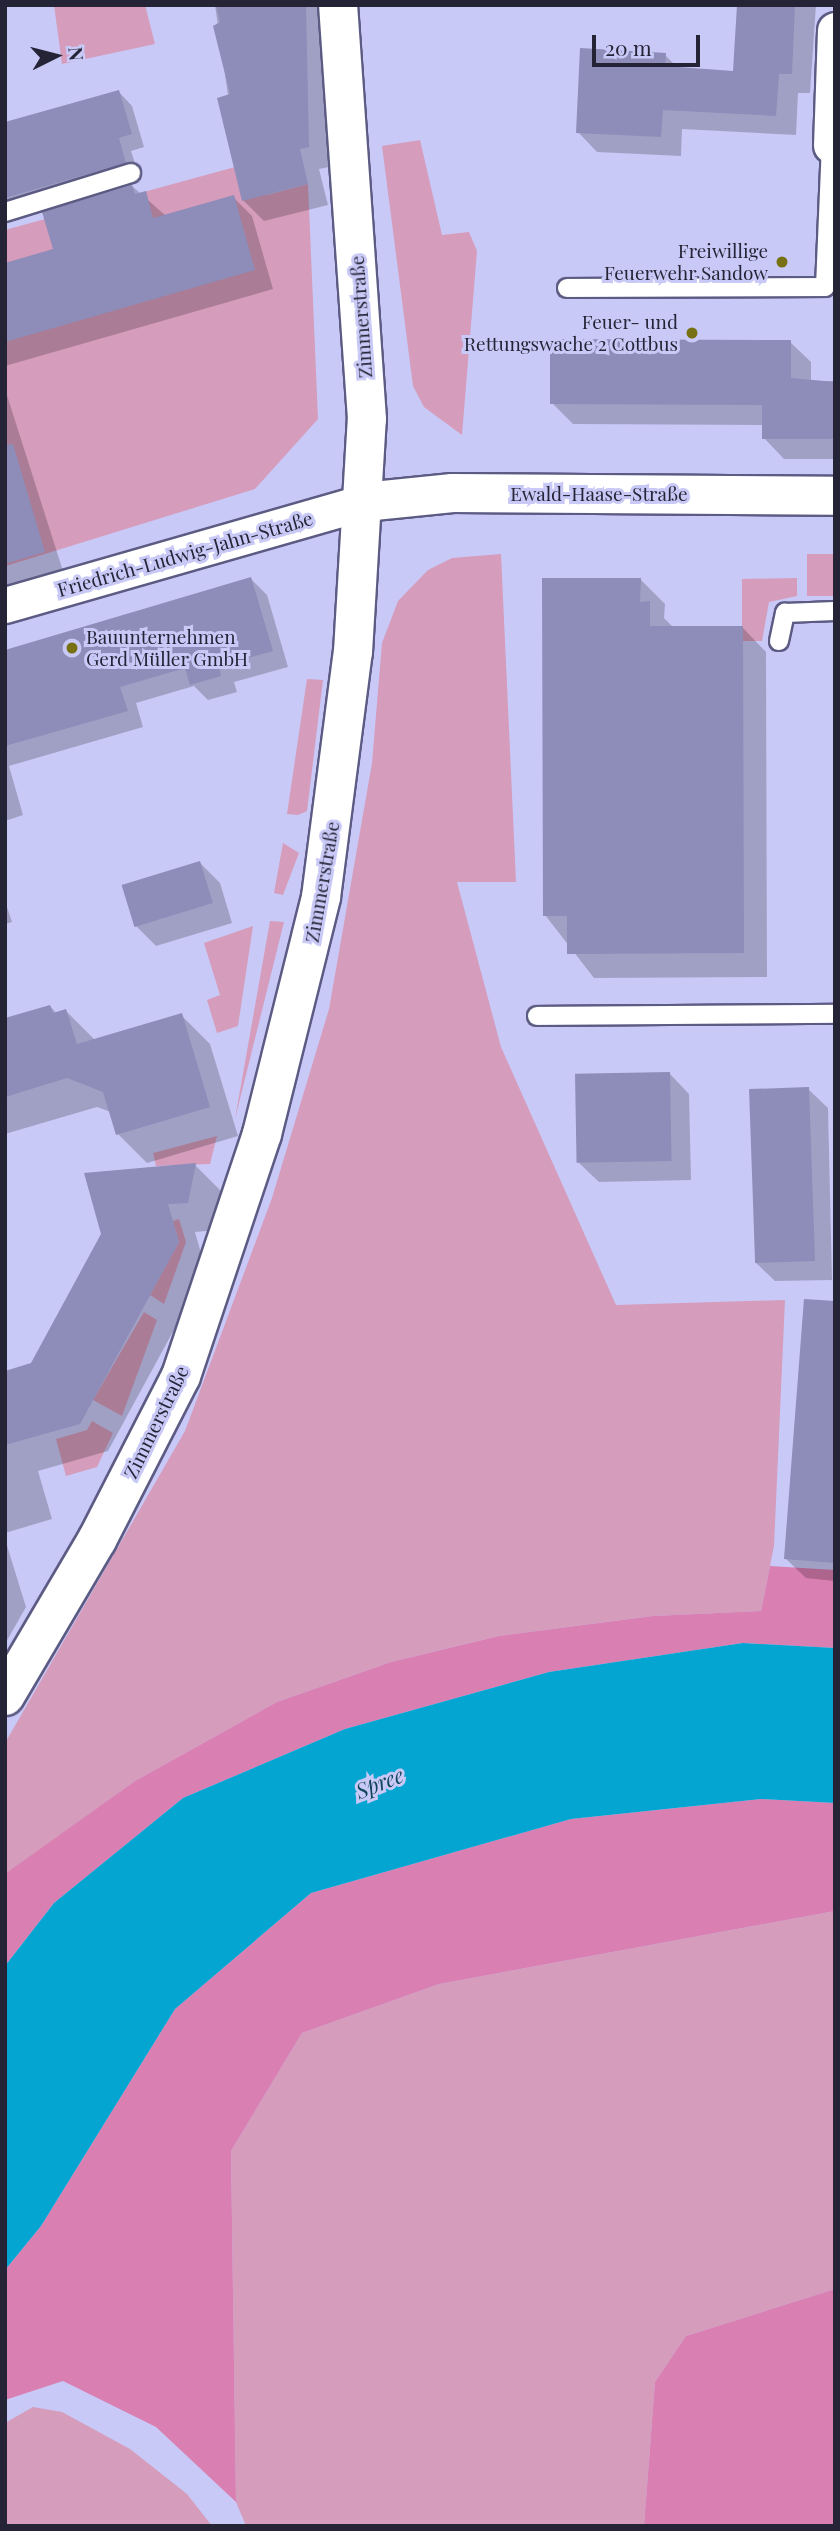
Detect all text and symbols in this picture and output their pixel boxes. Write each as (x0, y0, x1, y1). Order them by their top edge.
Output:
north arrow (21, 21, 91, 91)
scale bar (595, 21, 704, 65)
text: 20 m (605, 33, 652, 61)
text: N (63, 46, 91, 62)
place label: Freiwillige Feuerwehr Sandow (603, 240, 768, 284)
marker: Freiwillige Feuerwehr Sandow (774, 254, 790, 270)
street label: Zimmerstraße (345, 255, 377, 379)
place label: Feuer- und Rettungswache 2 Cottbus (464, 311, 678, 355)
marker: Feuer- und Rettungswache 2 Cottbus (684, 325, 700, 341)
street label: Ewald-Haase-Straße (510, 483, 688, 505)
street label: Friedrich-Ludwig-Jahn-Straße (55, 507, 315, 601)
place label: Bauunternehmen Gerd Müller GmbH (86, 626, 249, 670)
marker: Bauunternehmen Gerd Müller GmbH (64, 640, 80, 656)
street label: Zimmerstraße (300, 820, 344, 944)
street label: Zimmerstraße (119, 1362, 193, 1482)
water label: Spree (351, 1761, 407, 1803)

